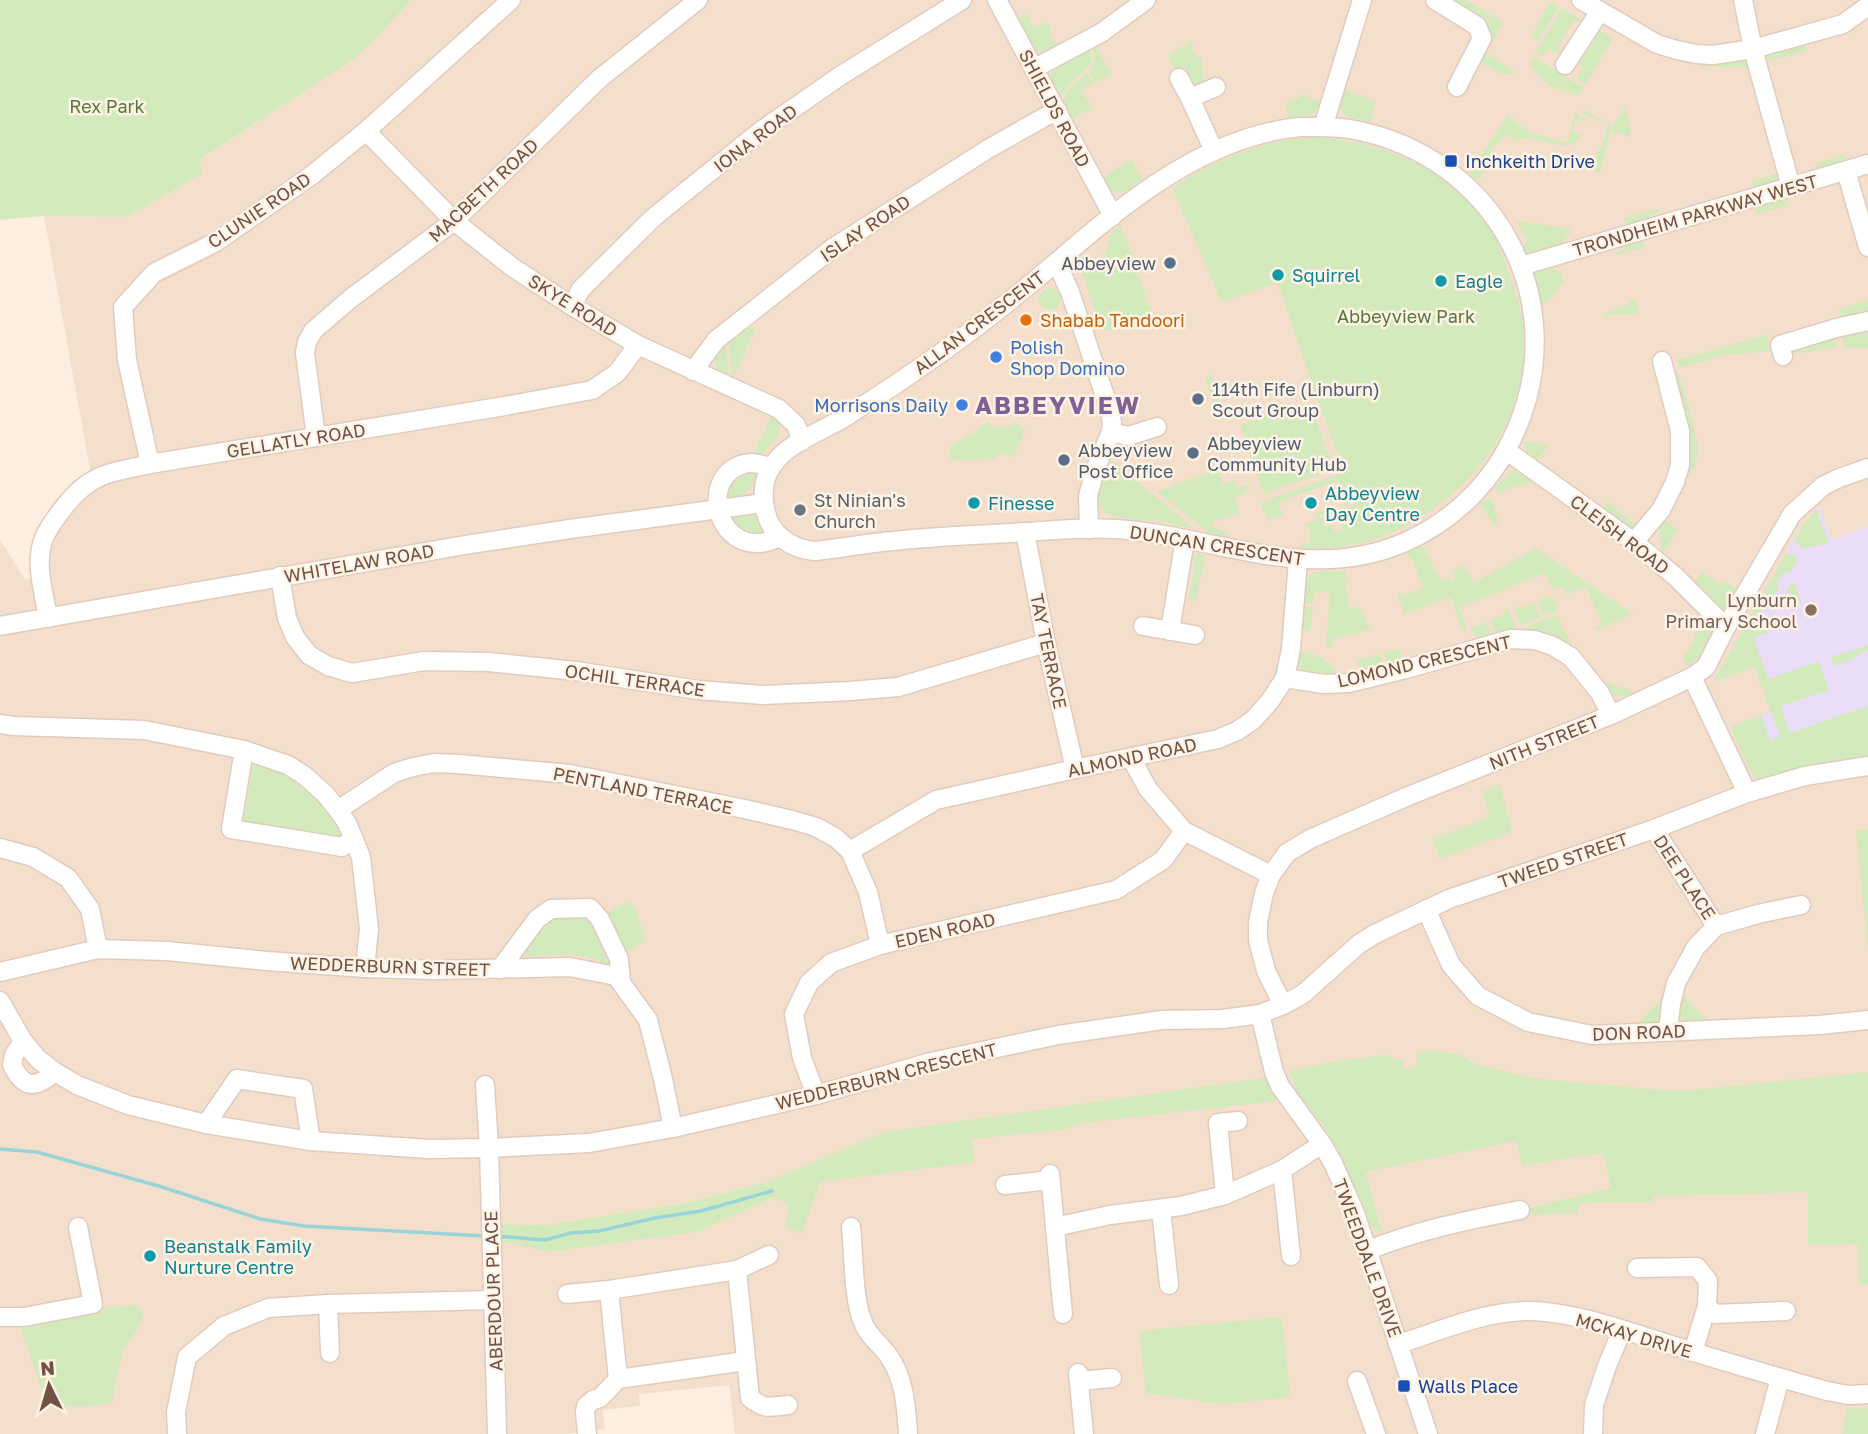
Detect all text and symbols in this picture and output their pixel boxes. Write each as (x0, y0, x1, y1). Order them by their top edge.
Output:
street label: SHIELDS ROAD (1015, 45, 1095, 171)
park label: Rex Park (69, 95, 145, 117)
street label: IONA ROAD (709, 99, 801, 177)
street label: MACBETH ROAD (424, 134, 542, 246)
place label: Inchkeith Drive (1465, 150, 1595, 172)
marker: Inchkeith Drive (1443, 153, 1459, 169)
street label: CLUNIE ROAD (203, 167, 315, 253)
street label: TRONDHEIM PARKWAY WEST (1570, 169, 1820, 261)
street label: ISLAY ROAD (816, 190, 914, 266)
place label: Abbeyview (1061, 252, 1156, 274)
marker: Abbeyview (1162, 255, 1178, 271)
place label: Squirrel (1292, 264, 1361, 286)
street label: ALLAN CRESCENT (909, 266, 1049, 378)
marker: Squirrel (1270, 267, 1286, 283)
street label: SKYE ROAD (524, 269, 622, 341)
place label: Eagle (1455, 270, 1503, 292)
marker: Eagle (1433, 273, 1449, 289)
park label: Abbeyview Park (1337, 305, 1475, 327)
place label: Shabab Tandoori (1040, 309, 1185, 331)
marker: Shabab Tandoori (1018, 312, 1034, 328)
place label: Polish Shop Domino (1010, 336, 1125, 379)
marker: Polish Shop Domino (988, 349, 1004, 365)
place label: 114th Fife (Linburn) Scout Group (1212, 378, 1380, 421)
district label: ABBEYVIEW (975, 390, 1141, 419)
marker: 114th Fife (Linburn) Scout Group (1190, 391, 1206, 407)
place label: Morrisons Daily (814, 394, 948, 416)
marker: Morrisons Daily (954, 397, 970, 413)
street label: GELLATLY ROAD (225, 418, 367, 462)
place label: Abbeyview Community Hub (1207, 432, 1346, 475)
place label: Abbeyview Post Office (1078, 439, 1173, 482)
marker: Abbeyview Community Hub (1185, 445, 1201, 461)
marker: Abbeyview Post Office (1056, 452, 1072, 468)
place label: Abbeyview Day Centre (1325, 482, 1420, 525)
place label: St Ninian's Church (814, 489, 906, 532)
street label: CLEISH ROAD (1566, 489, 1674, 579)
place label: Finesse (988, 492, 1055, 514)
marker: Finesse (966, 495, 982, 511)
marker: Abbeyview Day Centre (1303, 495, 1319, 511)
marker: St Ninian's Church (792, 502, 808, 518)
street label: DUNCAN CRESCENT (1128, 520, 1306, 570)
street label: WHITELAW ROAD (282, 539, 436, 587)
place label: Lynburn Primary School (1665, 589, 1797, 632)
street label: TAY TERRACE (1026, 591, 1072, 711)
marker: Lynburn Primary School (1803, 602, 1819, 618)
street label: LOMOND CRESCENT (1335, 630, 1513, 692)
street label: OCHIL TERRACE (564, 659, 706, 701)
street label: NITH STREET (1486, 710, 1602, 774)
street label: ALMOND ROAD (1065, 733, 1199, 781)
street label: PENTLAND TERRACE (551, 762, 735, 818)
street label: TWEED STREET (1495, 827, 1631, 893)
street label: DEE PLACE (1649, 831, 1721, 923)
street label: EDEN ROAD (893, 908, 997, 952)
street label: WEDDERBURN STREET (290, 952, 490, 980)
street label: DON ROAD (1592, 1019, 1686, 1045)
street label: WEDDERBURN CRESCENT (773, 1038, 999, 1114)
street label: TWEEDDALE DRIVE (1329, 1176, 1407, 1340)
street label: ABERDOUR PLACE (479, 1210, 507, 1372)
place label: Beanstalk Family Nurture Centre (164, 1235, 312, 1278)
marker: Beanstalk Family Nurture Centre (142, 1248, 158, 1264)
street label: MCKAY DRIVE (1573, 1308, 1695, 1362)
north arrow (14, 1350, 84, 1420)
text: N (39, 1355, 56, 1380)
place label: Walls Place (1418, 1375, 1518, 1397)
marker: Walls Place (1396, 1378, 1412, 1394)

